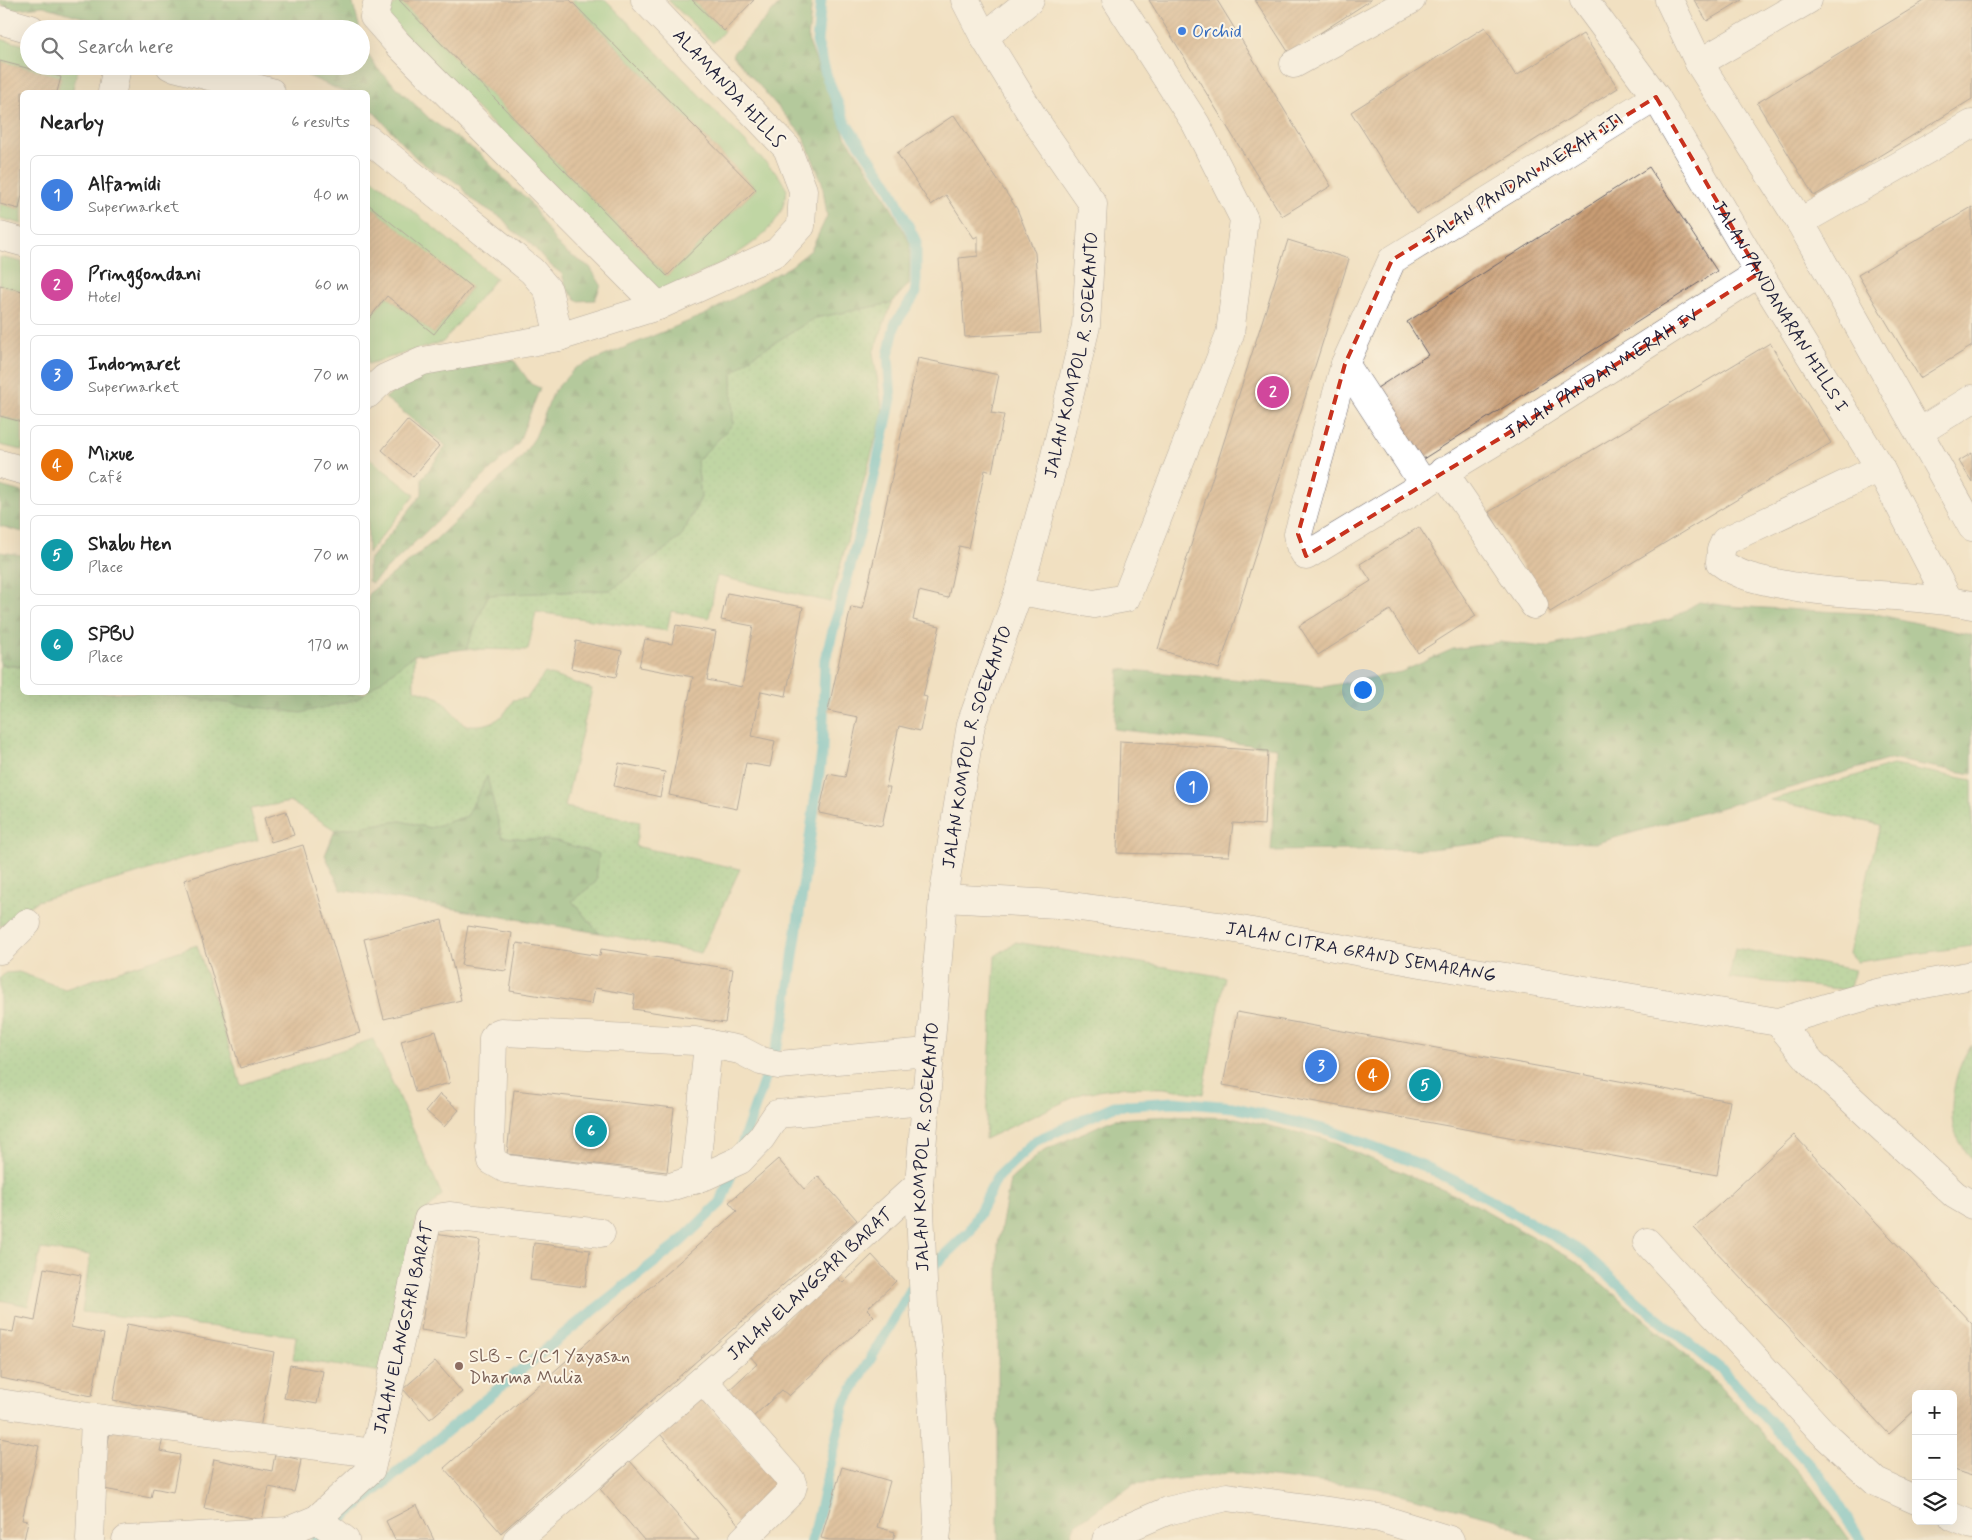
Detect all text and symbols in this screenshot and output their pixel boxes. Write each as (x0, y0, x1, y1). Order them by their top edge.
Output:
search box (20, 20, 370, 75)
place label: Orchid (1192, 20, 1242, 44)
street label: ALAMANDA HILLS (667, 24, 790, 153)
marker: Orchid (1176, 25, 1188, 37)
icon: search (38, 34, 66, 62)
text: Search here (78, 35, 174, 60)
street label: JALAN PANDAN MERAH III (1421, 108, 1628, 250)
text: Nearby (40, 109, 104, 137)
text: 6 results (291, 112, 350, 133)
text: Alfamidi (88, 172, 161, 197)
text: 1 (53, 185, 61, 206)
text: 40 m (313, 185, 349, 206)
street label: JALAN PANDANARAN HILLS I (1706, 196, 1853, 417)
text: Supermarket (88, 197, 179, 218)
street label: JALAN KOMPOL R. SOEKANTO (1039, 231, 1104, 481)
text: Pringgondani (88, 262, 201, 287)
text: 2 (53, 275, 61, 296)
text: 60 m (315, 275, 349, 296)
text: Hotel (88, 287, 121, 308)
street label: JALAN PANDAN MERAH IV (1501, 304, 1703, 445)
text: Indomaret (88, 352, 180, 377)
text: 3 (53, 365, 61, 386)
text: 70 m (313, 365, 349, 386)
pin: 2 (1257, 373, 1289, 411)
text: Supermarket (88, 377, 179, 398)
text: Mixue (88, 442, 134, 467)
text: 4 (52, 455, 62, 476)
text: 70 m (313, 455, 349, 476)
text: Café (88, 467, 122, 488)
text: Shabu Hen (88, 532, 172, 557)
text: 5 (52, 545, 62, 566)
text: 70 m (313, 545, 349, 566)
text: Place (88, 557, 123, 578)
text: SPBU (88, 622, 135, 647)
street label: JALAN KOMPOL R. SOEKANTO (937, 622, 1019, 870)
text: 6 (53, 635, 61, 656)
text: 170 m (307, 635, 349, 656)
text: Place (88, 647, 123, 668)
your location (1350, 677, 1376, 703)
pin: 1 (1176, 768, 1208, 806)
street label: JALAN CITRA GRAND SEMARANG (1224, 916, 1498, 988)
street label: JALAN KOMPOL R. SOEKANTO (908, 1021, 946, 1272)
pin: 3 (1305, 1047, 1337, 1085)
pin: 4 (1357, 1056, 1389, 1094)
pin: 5 (1409, 1066, 1441, 1104)
pin: 6 (575, 1112, 607, 1150)
street label: JALAN ELANGSARI BARAT (722, 1202, 899, 1366)
street label: JALAN ELANGSARI BARAT (368, 1219, 440, 1436)
place label: SLB - C/C1 Yayasan Dharma Mulia (469, 1345, 630, 1390)
marker: SLB - C/C1 Yayasan Dharma Mulia (453, 1360, 465, 1372)
map controls (1912, 1390, 1957, 1525)
button: + (1912, 1390, 1957, 1435)
button: − (1912, 1435, 1957, 1480)
button: layers (1912, 1480, 1957, 1525)

